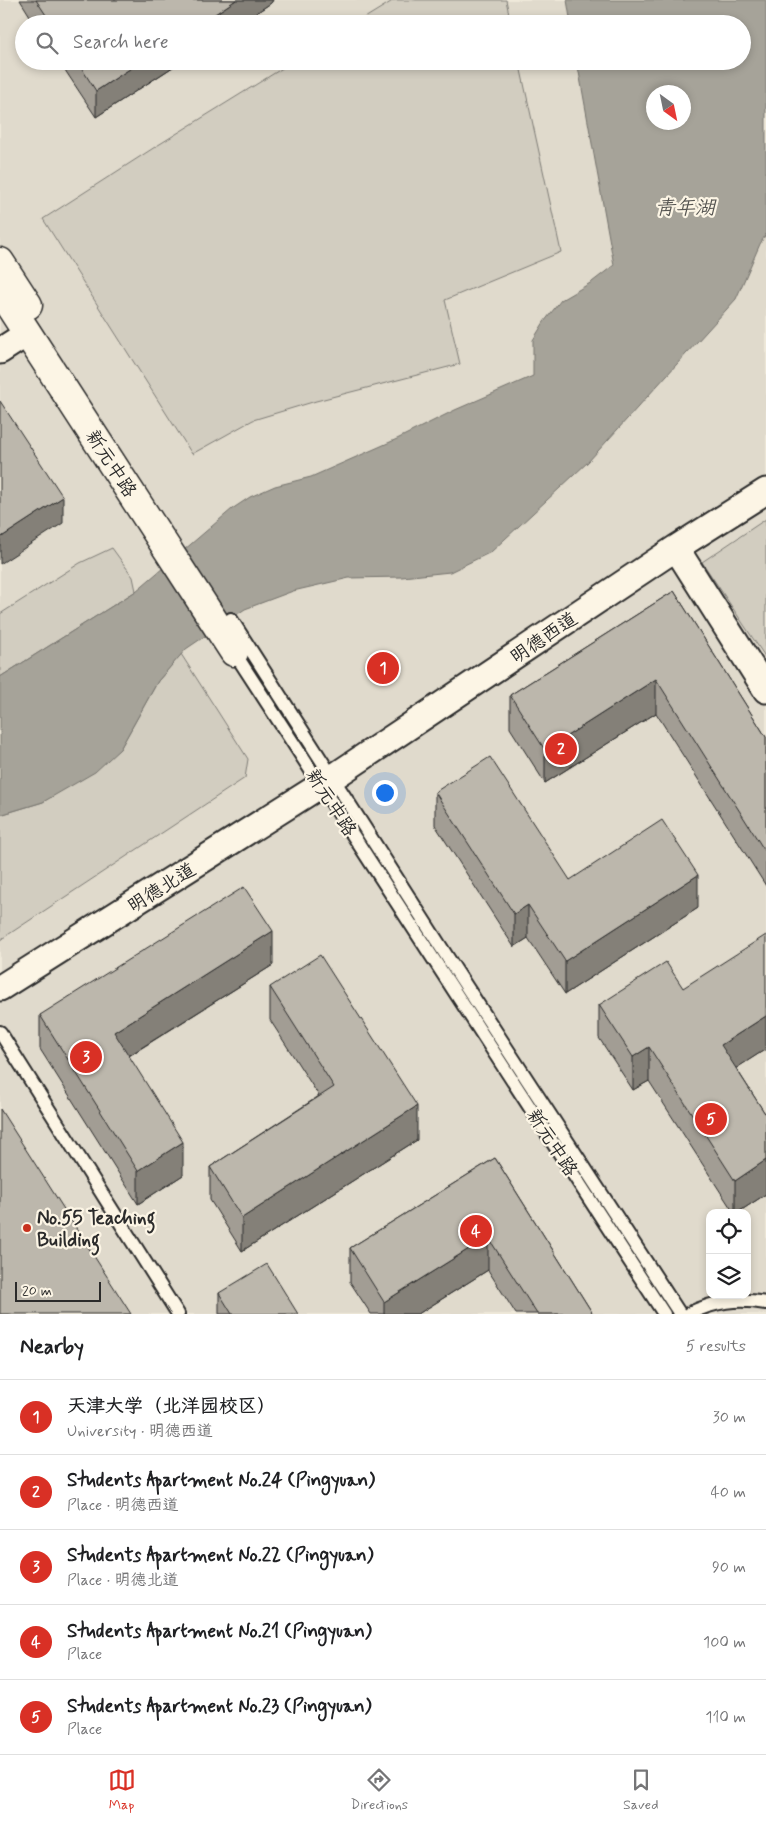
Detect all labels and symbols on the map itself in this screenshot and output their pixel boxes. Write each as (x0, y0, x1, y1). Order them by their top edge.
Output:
north arrow (646, 85, 691, 130)
water label: 青年湖 (655, 195, 717, 222)
street label: 新元中路 (80, 425, 142, 503)
street label: 明德西道 (505, 607, 582, 670)
pin: 1 (367, 649, 399, 687)
pin: 2 (545, 730, 577, 768)
street label: 新元中路 (300, 764, 362, 842)
your location (372, 780, 398, 806)
street label: 明德北道 (123, 858, 201, 919)
pin: 3 (70, 1038, 102, 1076)
pin: 5 (695, 1100, 727, 1138)
street label: 新元中路 (521, 1104, 583, 1182)
place label: No.55 Teaching Building (37, 1206, 156, 1256)
pin: 4 (460, 1212, 492, 1250)
marker: No.55 Teaching Building (21, 1222, 33, 1234)
scale bar (15, 1279, 101, 1302)

